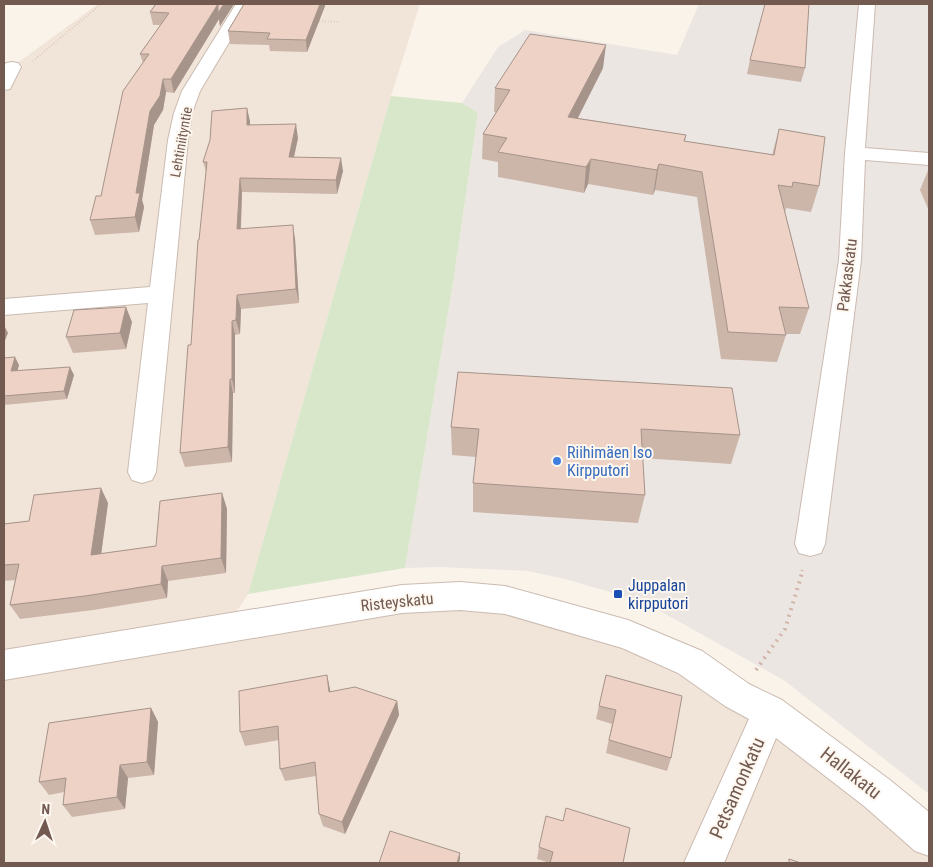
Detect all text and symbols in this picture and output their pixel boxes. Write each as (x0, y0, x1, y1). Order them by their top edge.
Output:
street label: Lehtiniityntie (167, 105, 195, 178)
street label: Pakkaskatu (833, 238, 861, 312)
place label: Riihimäen Iso Kirpputori (567, 443, 652, 480)
marker: Riihimäen Iso Kirpputori (551, 455, 563, 467)
place label: Juppalan kirpputori (628, 576, 688, 613)
marker: Juppalan kirpputori (612, 588, 624, 600)
street label: Risteyskatu (360, 589, 434, 615)
street label: Petsamonkatu (704, 734, 770, 842)
street label: Hallakatu (816, 742, 886, 804)
north arrow (20, 797, 70, 847)
text: N (41, 801, 50, 817)

